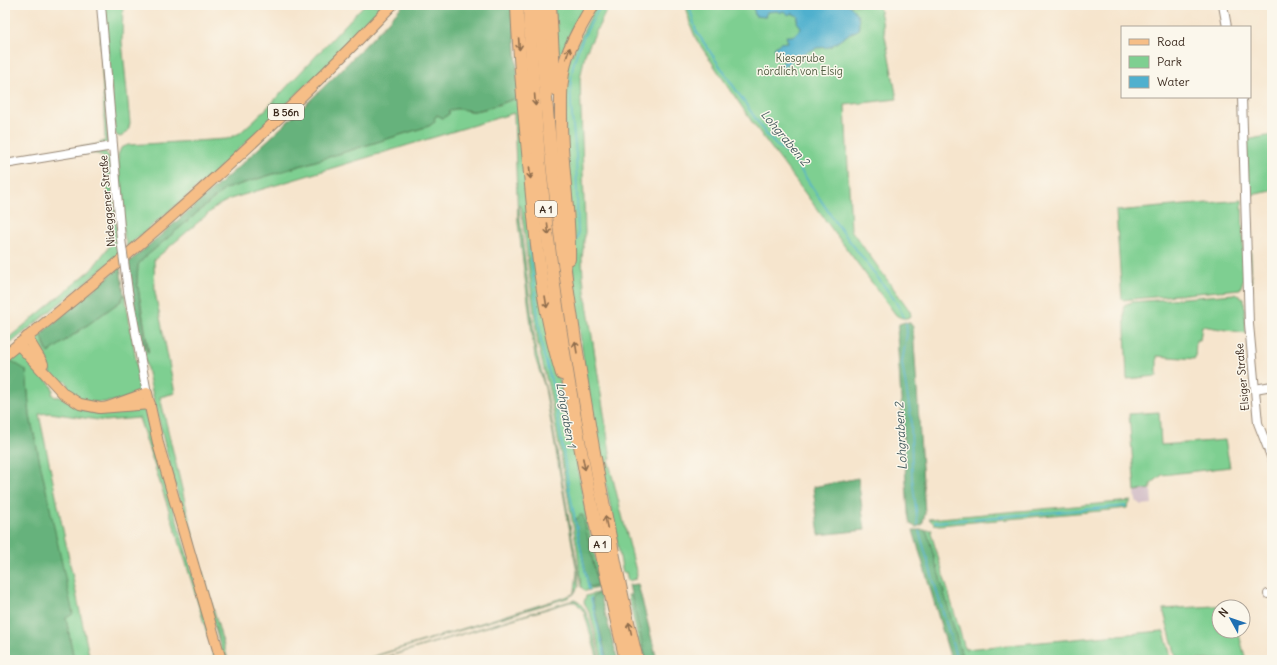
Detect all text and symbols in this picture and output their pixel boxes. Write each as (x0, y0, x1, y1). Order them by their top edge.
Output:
legend (1121, 26, 1251, 98)
text: Road (1157, 34, 1185, 49)
one-way arrow (516, 37, 523, 50)
one-way arrow (565, 47, 572, 60)
park label: Kiesgrube nördlich von Elsig (757, 51, 843, 78)
text: Park (1157, 54, 1182, 69)
text: Water (1157, 74, 1190, 89)
one-way arrow (532, 93, 539, 106)
road number: B 56n (268, 104, 304, 120)
water label: Lohgraben 2 (758, 107, 814, 170)
street label: Nideggener Straße (96, 154, 118, 248)
one-way arrow (526, 167, 534, 180)
road number: A 1 (535, 201, 557, 217)
one-way arrow (544, 222, 552, 235)
one-way arrow (542, 296, 550, 309)
one-way arrow (572, 341, 580, 354)
street label: Elsiger Straße (1232, 343, 1252, 411)
water label: Lohgraben 1 (553, 381, 580, 450)
water label: Lohgraben 2 (891, 400, 910, 470)
one-way arrow (580, 457, 588, 470)
one-way arrow (602, 516, 610, 529)
road number: A 1 (589, 536, 611, 552)
north arrow (1211, 599, 1251, 639)
text: N (1216, 605, 1231, 620)
one-way arrow (625, 622, 633, 635)

